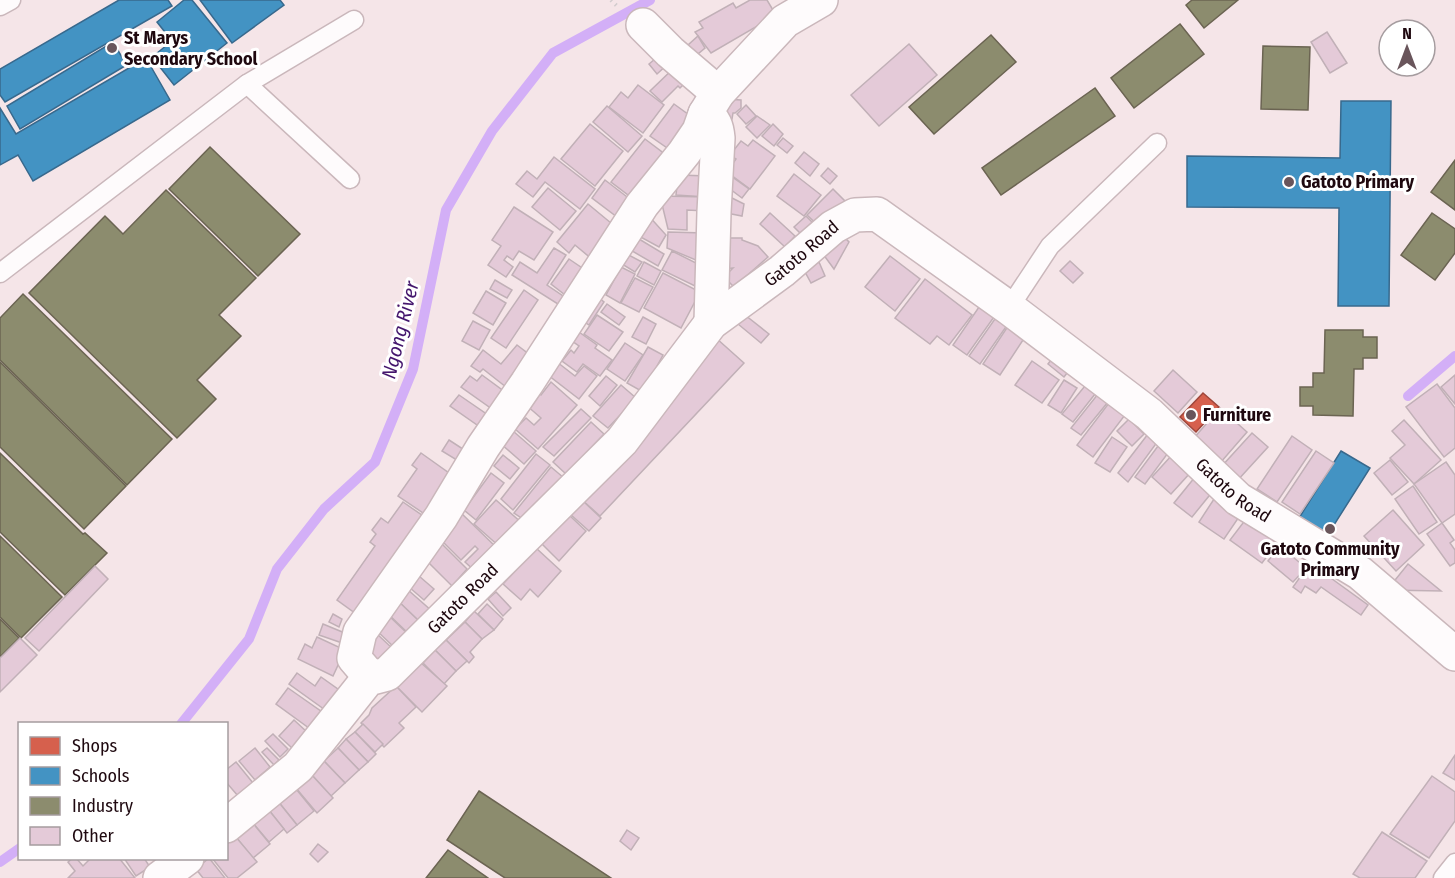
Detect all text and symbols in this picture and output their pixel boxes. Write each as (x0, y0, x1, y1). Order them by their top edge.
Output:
north arrow (1377, 18, 1437, 78)
text: N (1402, 24, 1412, 43)
place label: St Marys Secondary School (124, 27, 258, 70)
marker: St Marys Secondary School (105, 41, 119, 55)
place label: Gatoto Primary (1301, 171, 1415, 193)
marker: Gatoto Primary (1282, 175, 1296, 189)
street label: Gatoto Road (760, 216, 843, 291)
water label: Ngong River (376, 278, 424, 381)
place label: Furniture (1203, 404, 1271, 426)
marker: Furniture (1184, 408, 1198, 422)
street label: Gatoto Road (1191, 453, 1275, 527)
marker: Gatoto Community Primary (1323, 522, 1337, 536)
place label: Gatoto Community Primary (1261, 538, 1400, 581)
street label: Gatoto Road (423, 559, 503, 639)
legend (18, 722, 228, 860)
text: Shops (72, 735, 117, 757)
text: Schools (72, 765, 130, 787)
text: Industry (72, 795, 133, 817)
text: Other (72, 825, 115, 847)

